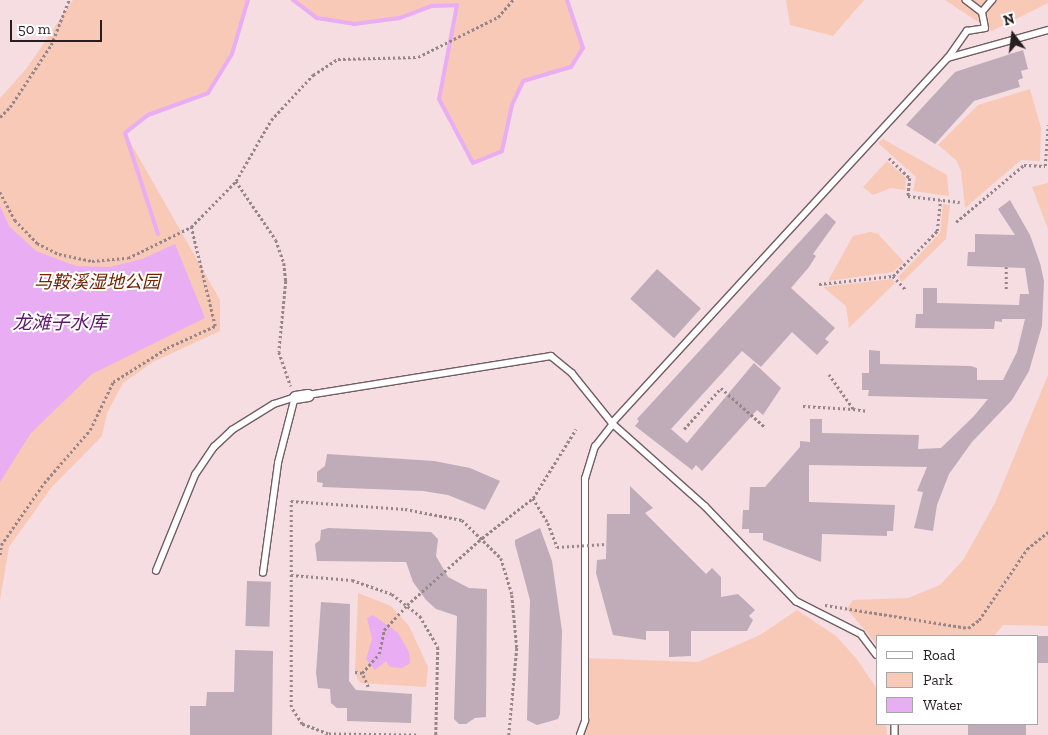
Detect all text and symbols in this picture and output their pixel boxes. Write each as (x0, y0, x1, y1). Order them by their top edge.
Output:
scale bar (12, 10, 105, 42)
north arrow (988, 10, 1038, 60)
text: N (1002, 10, 1016, 30)
text: 50 m (18, 20, 51, 38)
park label: 马鞍溪湿地公园 (34, 271, 160, 293)
water label: 龙滩子水库 (13, 312, 107, 334)
legend (876, 635, 1038, 725)
text: Road (923, 646, 955, 664)
text: Park (923, 671, 953, 689)
text: Water (923, 696, 963, 714)

